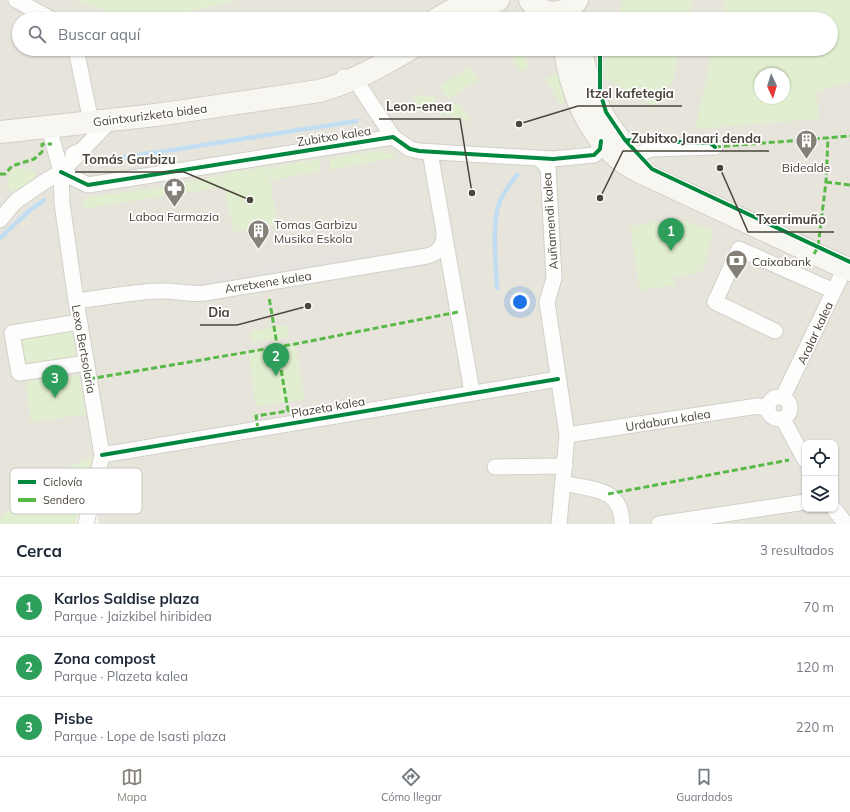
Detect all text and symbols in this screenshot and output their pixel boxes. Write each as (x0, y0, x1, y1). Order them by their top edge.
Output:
search box (12, 12, 838, 56)
icon: search (26, 23, 48, 45)
text: Buscar aquí (58, 25, 140, 44)
north arrow (754, 68, 790, 104)
callout: Itzel kafetegia (578, 81, 682, 106)
text: Itzel kafetegia (586, 85, 674, 101)
callout: Leon-enea (379, 94, 460, 119)
text: Leon-enea (386, 98, 452, 114)
street label: Gaintxurizketa bidea (92, 101, 208, 129)
street label: Zubitxo kalea (296, 123, 372, 149)
callout: Zubitxo Janari denda (623, 126, 769, 151)
building icon: Bidealde (793, 127, 819, 160)
text: Zubitxo Janari denda (631, 130, 761, 146)
callout: Tomás Garbizu (75, 147, 184, 172)
text: Tomás Garbizu (82, 151, 176, 167)
place label: Bidealde (782, 160, 830, 175)
street label: Auñamendi kalea (539, 172, 561, 270)
pharmacy icon: Laboa Farmazia (161, 176, 187, 209)
callout: Txerrimuño (748, 207, 834, 232)
place label: Laboa Farmazia (129, 209, 219, 224)
text: Txerrimuño (756, 211, 826, 227)
place label: Tomas Garbizu Musika Eskola (274, 217, 358, 246)
building icon: Tomas Garbizu Musika Eskola (246, 218, 272, 251)
pin: 1 (658, 218, 684, 251)
bank icon: Caixabank (724, 248, 750, 281)
place label: Caixabank (752, 254, 812, 269)
street label: Arretxene kalea (224, 268, 312, 296)
your location (510, 292, 530, 312)
street label: Aralar kalea (794, 299, 836, 367)
callout: Dia (200, 300, 237, 325)
street label: Lexo Bertsolaria (69, 303, 99, 395)
text: Dia (208, 304, 230, 320)
pin: 2 (263, 343, 289, 376)
pin: 3 (42, 365, 68, 398)
street label: Plazeta kalea (290, 393, 366, 421)
street label: Urdaburu kalea (624, 406, 712, 434)
map controls (802, 440, 838, 512)
button: locate (802, 440, 838, 476)
legend (10, 468, 142, 514)
text: Ciclovía (43, 475, 82, 489)
button: layers (802, 476, 838, 512)
text: Sendero (43, 493, 85, 507)
text: Cerca (16, 540, 62, 561)
text: 3 resultados (760, 542, 834, 558)
text: Karlos Saldise plaza (54, 589, 199, 608)
text: 1 (25, 599, 33, 615)
text: 70 m (804, 599, 834, 615)
text: Parque · Jaizkibel hiribidea (54, 608, 212, 624)
text: Zona compost (54, 649, 155, 668)
text: 2 (25, 659, 33, 675)
text: 120 m (796, 659, 834, 675)
text: Parque · Plazeta kalea (54, 668, 188, 684)
text: Pisbe (54, 709, 93, 728)
text: 3 (25, 719, 33, 735)
text: 220 m (796, 719, 834, 735)
text: Parque · Lope de Isasti plaza (54, 728, 226, 744)
tab: Mapa (117, 766, 147, 804)
tab: Cómo llegar (381, 766, 442, 804)
tab: Guardados (676, 766, 733, 804)

